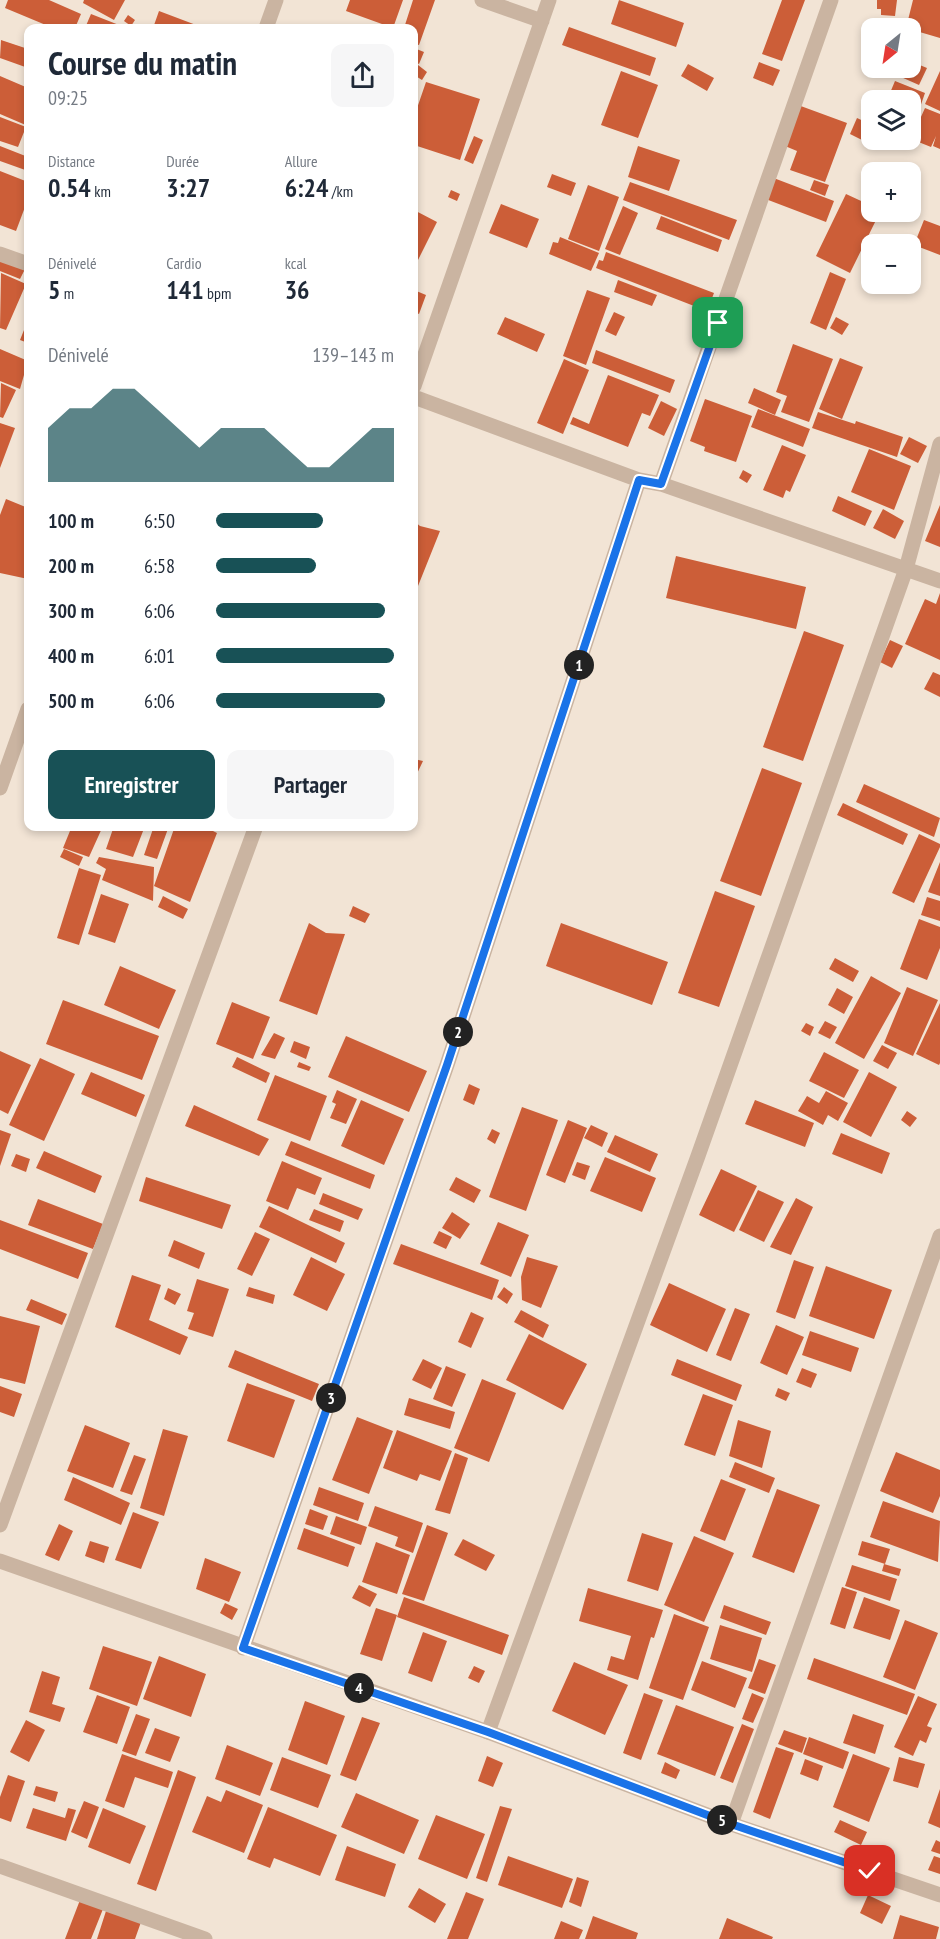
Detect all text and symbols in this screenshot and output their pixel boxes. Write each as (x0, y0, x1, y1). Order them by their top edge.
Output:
north arrow (861, 18, 921, 78)
map controls (861, 18, 921, 294)
text: Course du matin (48, 41, 237, 84)
button: share (331, 44, 394, 107)
text: 09:25 (48, 85, 88, 111)
button: layers (861, 90, 921, 150)
text: Distance (48, 151, 95, 171)
text: Durée (166, 151, 199, 171)
text: Allure (285, 151, 318, 171)
button: + (861, 162, 921, 222)
text: 0.54 (48, 171, 91, 204)
text: 3:27 (166, 171, 210, 204)
text: 6:24 (285, 171, 328, 204)
text: km (91, 181, 111, 201)
text: /km (328, 181, 353, 201)
button: − (861, 234, 921, 294)
text: Dénivelé (48, 253, 97, 273)
text: Cardio (166, 253, 202, 273)
text: kcal (285, 253, 307, 273)
text: 5 (48, 273, 60, 306)
text: 141 (166, 273, 204, 306)
text: 36 (285, 273, 310, 306)
text: m (60, 283, 74, 303)
text: bpm (204, 283, 231, 303)
pin (692, 297, 743, 348)
icon: arrive (701, 306, 734, 339)
text: Dénivelé (48, 342, 109, 368)
text: 139–143 m (312, 342, 394, 368)
text: 100 m (48, 508, 94, 534)
text: 6:50 (144, 508, 175, 534)
text: 200 m (48, 553, 94, 579)
text: 6:58 (144, 553, 175, 579)
text: 300 m (48, 598, 94, 624)
text: 6:06 (144, 598, 175, 624)
text: 400 m (48, 643, 94, 669)
text: 6:01 (144, 643, 175, 669)
pin: 1 (564, 650, 594, 680)
text: 1 (575, 655, 583, 675)
text: 500 m (48, 688, 94, 714)
text: 6:06 (144, 688, 175, 714)
button: Enregistrer (48, 750, 215, 819)
button: Partager (227, 750, 394, 819)
pin: 2 (443, 1017, 473, 1047)
text: 2 (454, 1022, 462, 1042)
pin: 3 (316, 1383, 346, 1413)
text: 3 (327, 1388, 335, 1408)
pin: 4 (344, 1673, 374, 1703)
text: 4 (355, 1678, 363, 1698)
pin: 5 (707, 1805, 737, 1835)
text: 5 (718, 1810, 726, 1830)
pin (844, 1845, 895, 1896)
icon: check (853, 1854, 886, 1887)

